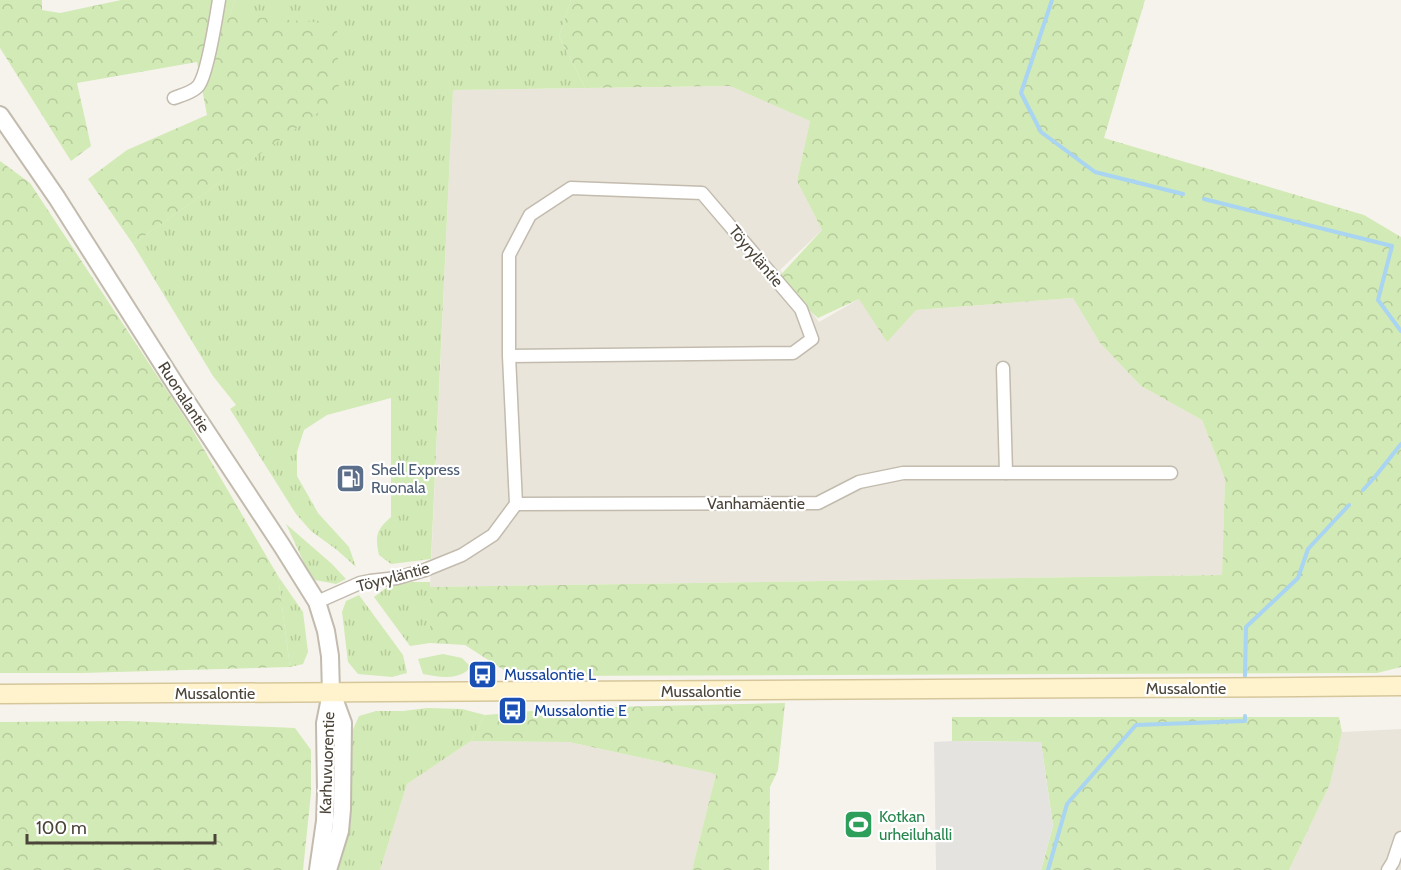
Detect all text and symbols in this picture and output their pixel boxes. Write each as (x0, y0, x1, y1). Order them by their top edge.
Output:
street label: Töyryläntie (725, 221, 787, 291)
street label: Ruonalantie (154, 358, 214, 436)
place label: Shell Express Ruonala (371, 460, 460, 497)
fuel station icon: Shell Express Ruonala (334, 462, 366, 494)
street label: Vanhamäentie (707, 494, 805, 513)
street label: Töyryläntie (355, 558, 431, 596)
bus stop icon: Mussalontie L (467, 658, 499, 690)
place label: Mussalontie L (504, 665, 596, 684)
street label: Mussalontie (1146, 679, 1226, 698)
street label: Mussalontie (661, 682, 741, 701)
street label: Mussalontie (175, 684, 255, 703)
bus stop icon: Mussalontie E (497, 694, 529, 726)
place label: Mussalontie E (534, 701, 627, 720)
street label: Karhuvuorentie (316, 711, 338, 815)
scale bar (27, 807, 214, 845)
place label: Kotkan urheiluhalli (879, 807, 952, 844)
sports icon: Kotkan urheiluhalli (842, 809, 874, 841)
text: 100 m (36, 817, 87, 839)

